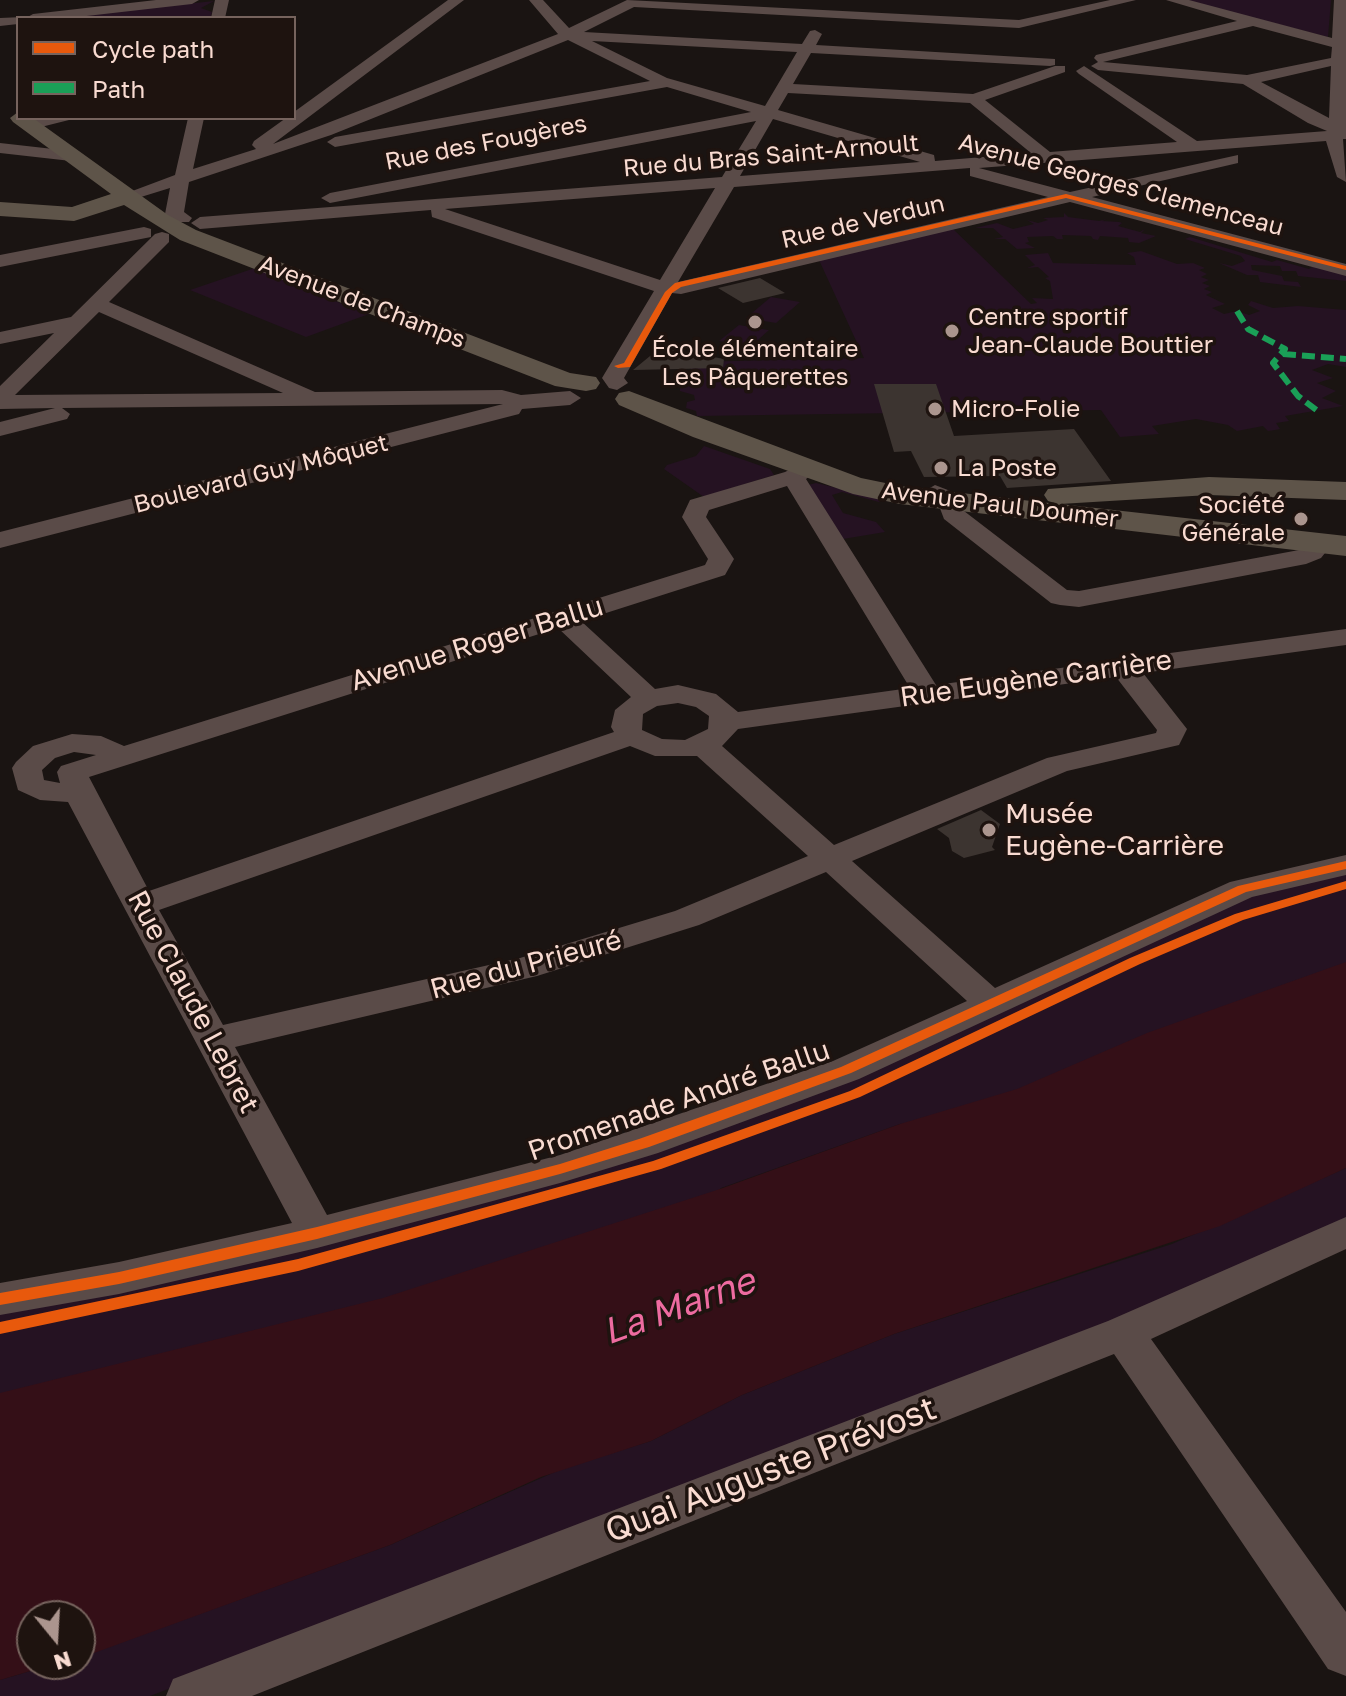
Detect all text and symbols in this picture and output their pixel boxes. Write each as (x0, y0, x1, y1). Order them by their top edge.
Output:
legend (16, 16, 296, 120)
text: Cycle path (92, 34, 214, 63)
text: Path (92, 74, 145, 103)
street label: Rue des Fougères (383, 109, 589, 177)
street label: Avenue Georges Clemenceau (955, 128, 1287, 242)
street label: Rue du Bras Saint-Arnoult (622, 129, 920, 183)
street label: Rue de Verdun (779, 189, 947, 255)
street label: Avenue de Champs (255, 249, 469, 355)
place label: Centre sportif Jean-Claude Bouttier (968, 303, 1213, 359)
marker: École élémentaire Les Pâquerettes (746, 313, 764, 331)
marker: Centre sportif Jean-Claude Bouttier (943, 322, 961, 340)
place label: École élémentaire Les Pâquerettes (652, 335, 858, 391)
place label: Micro-Folie (951, 395, 1080, 423)
marker: Micro-Folie (926, 400, 944, 418)
street label: Boulevard Guy Môquet (131, 428, 391, 520)
place label: La Poste (957, 454, 1057, 482)
marker: La Poste (932, 459, 950, 477)
street label: Avenue Paul Doumer (880, 476, 1120, 534)
place label: Société Générale (1181, 491, 1285, 547)
marker: Société Générale (1292, 510, 1310, 528)
street label: Avenue Roger Ballu (347, 590, 607, 698)
street label: Rue Eugène Carrière (898, 643, 1174, 715)
place label: Musée Eugène-Carrière (1005, 797, 1224, 863)
marker: Musée Eugène-Carrière (980, 821, 998, 839)
street label: Rue Claude Lebret (120, 885, 266, 1119)
street label: Rue du Prieuré (427, 923, 625, 1007)
street label: Promenade André Ballu (524, 1034, 834, 1168)
water label: La Marne (597, 1260, 761, 1354)
street label: Quai Auguste Prévost (600, 1388, 942, 1552)
north arrow (16, 1600, 96, 1680)
text: N (51, 1646, 75, 1677)

